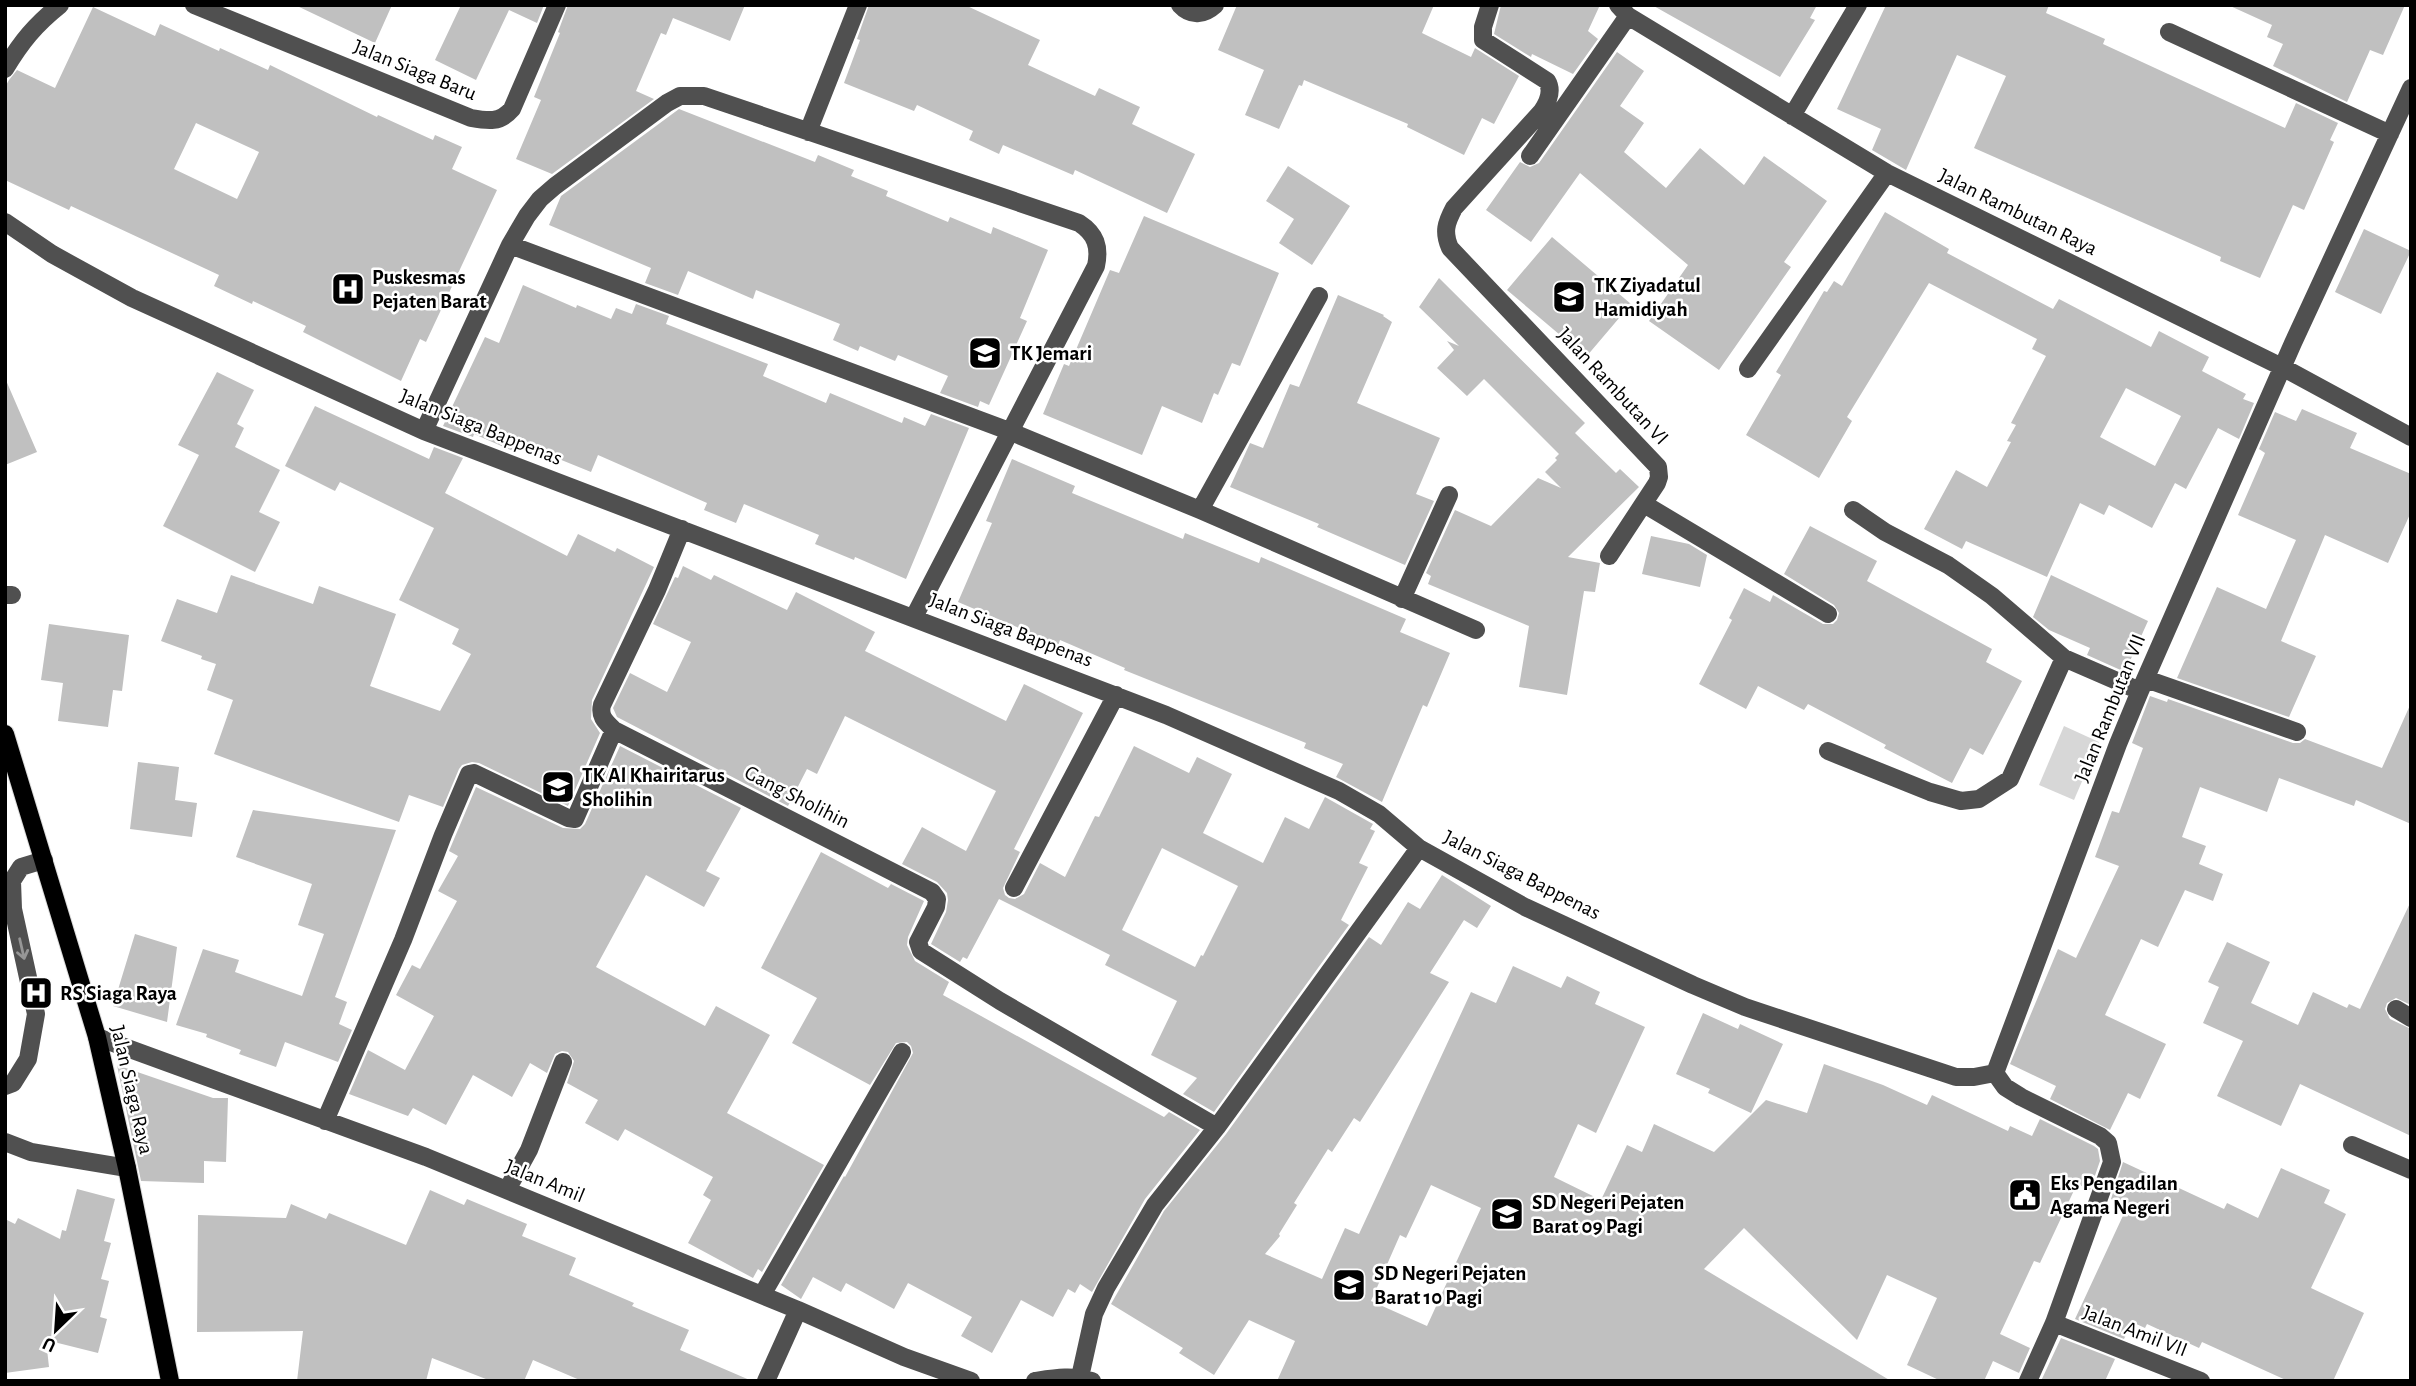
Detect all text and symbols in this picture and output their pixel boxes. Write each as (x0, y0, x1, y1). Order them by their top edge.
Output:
street label: Jalan Siaga Baru (350, 36, 480, 104)
street label: Jalan Rambutan Raya (1936, 165, 2101, 260)
place label: Puskesmas Pejaten Barat (372, 267, 487, 312)
hospital icon: Puskesmas Pejaten Barat (329, 270, 367, 308)
place label: TK Ziyadatul Hamidiyah (1594, 275, 1701, 320)
school or university icon: TK Ziyadatul Hamidiyah (1550, 278, 1588, 316)
street label: Jalan Rambutan VI (1554, 323, 1672, 449)
school or university icon: TK Jemari (966, 334, 1004, 372)
place label: TK Jemari (1010, 343, 1092, 364)
street label: Jalan Siaga Bappenas (397, 385, 565, 469)
street label: Jalan Siaga Bappenas (927, 589, 1095, 671)
street label: Jalan Rambutan VII (2071, 631, 2149, 785)
street label: Gang Sholihin (741, 762, 853, 832)
place label: TK Al Khairitarus Sholihin (582, 765, 725, 810)
school or university icon: TK Al Khairitarus Sholihin (539, 768, 577, 806)
street label: Jalan Siaga Bappenas (1440, 826, 1604, 924)
one-way arrow (16, 937, 29, 960)
hospital icon: RS Siaga Raya (17, 974, 55, 1012)
place label: RS Siaga Raya (60, 983, 177, 1004)
street label: Jalan Siaga Raya (107, 1024, 157, 1157)
street label: Jalan Amil (502, 1156, 588, 1206)
place label: Eks Pengadilan Agama Negeri (2050, 1173, 2178, 1218)
public building icon: Eks Pengadilan Agama Negeri (2006, 1176, 2044, 1214)
place label: SD Negeri Pejaten Barat 09 Pagi (1532, 1192, 1684, 1237)
school or university icon: SD Negeri Pejaten Barat 09 Pagi (1488, 1195, 1526, 1233)
place label: SD Negeri Pejaten Barat 10 Pagi (1374, 1263, 1526, 1308)
school or university icon: SD Negeri Pejaten Barat 10 Pagi (1330, 1266, 1368, 1304)
north arrow (21, 1295, 91, 1365)
street label: Jalan Amil VII (2080, 1301, 2190, 1361)
text: U (40, 1333, 59, 1355)

